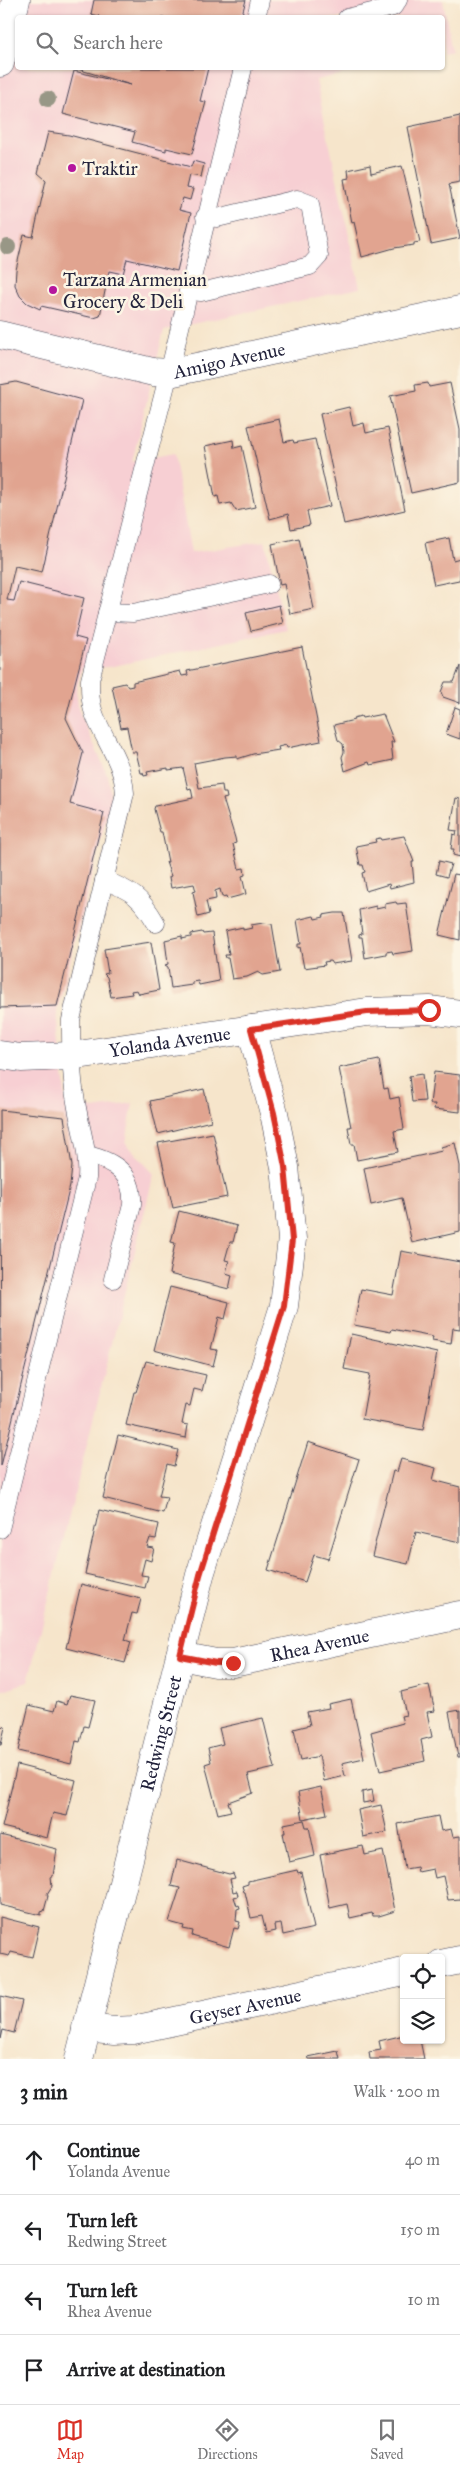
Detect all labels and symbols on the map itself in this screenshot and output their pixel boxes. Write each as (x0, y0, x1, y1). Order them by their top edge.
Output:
place label: Traktir (82, 157, 138, 180)
marker: Traktir (66, 162, 78, 174)
place label: Tarzana Armenian Grocery & Deli (63, 268, 207, 313)
marker: Tarzana Armenian Grocery & Deli (47, 284, 59, 296)
street label: Amigo Avenue (170, 337, 287, 384)
route start (418, 999, 441, 1022)
street label: Yolanda Avenue (107, 1021, 232, 1062)
street label: Rhea Avenue (268, 1624, 371, 1667)
route end (222, 1652, 245, 1675)
street label: Redwing Street (135, 1672, 187, 1794)
street label: Geyser Avenue (187, 1983, 303, 2030)

